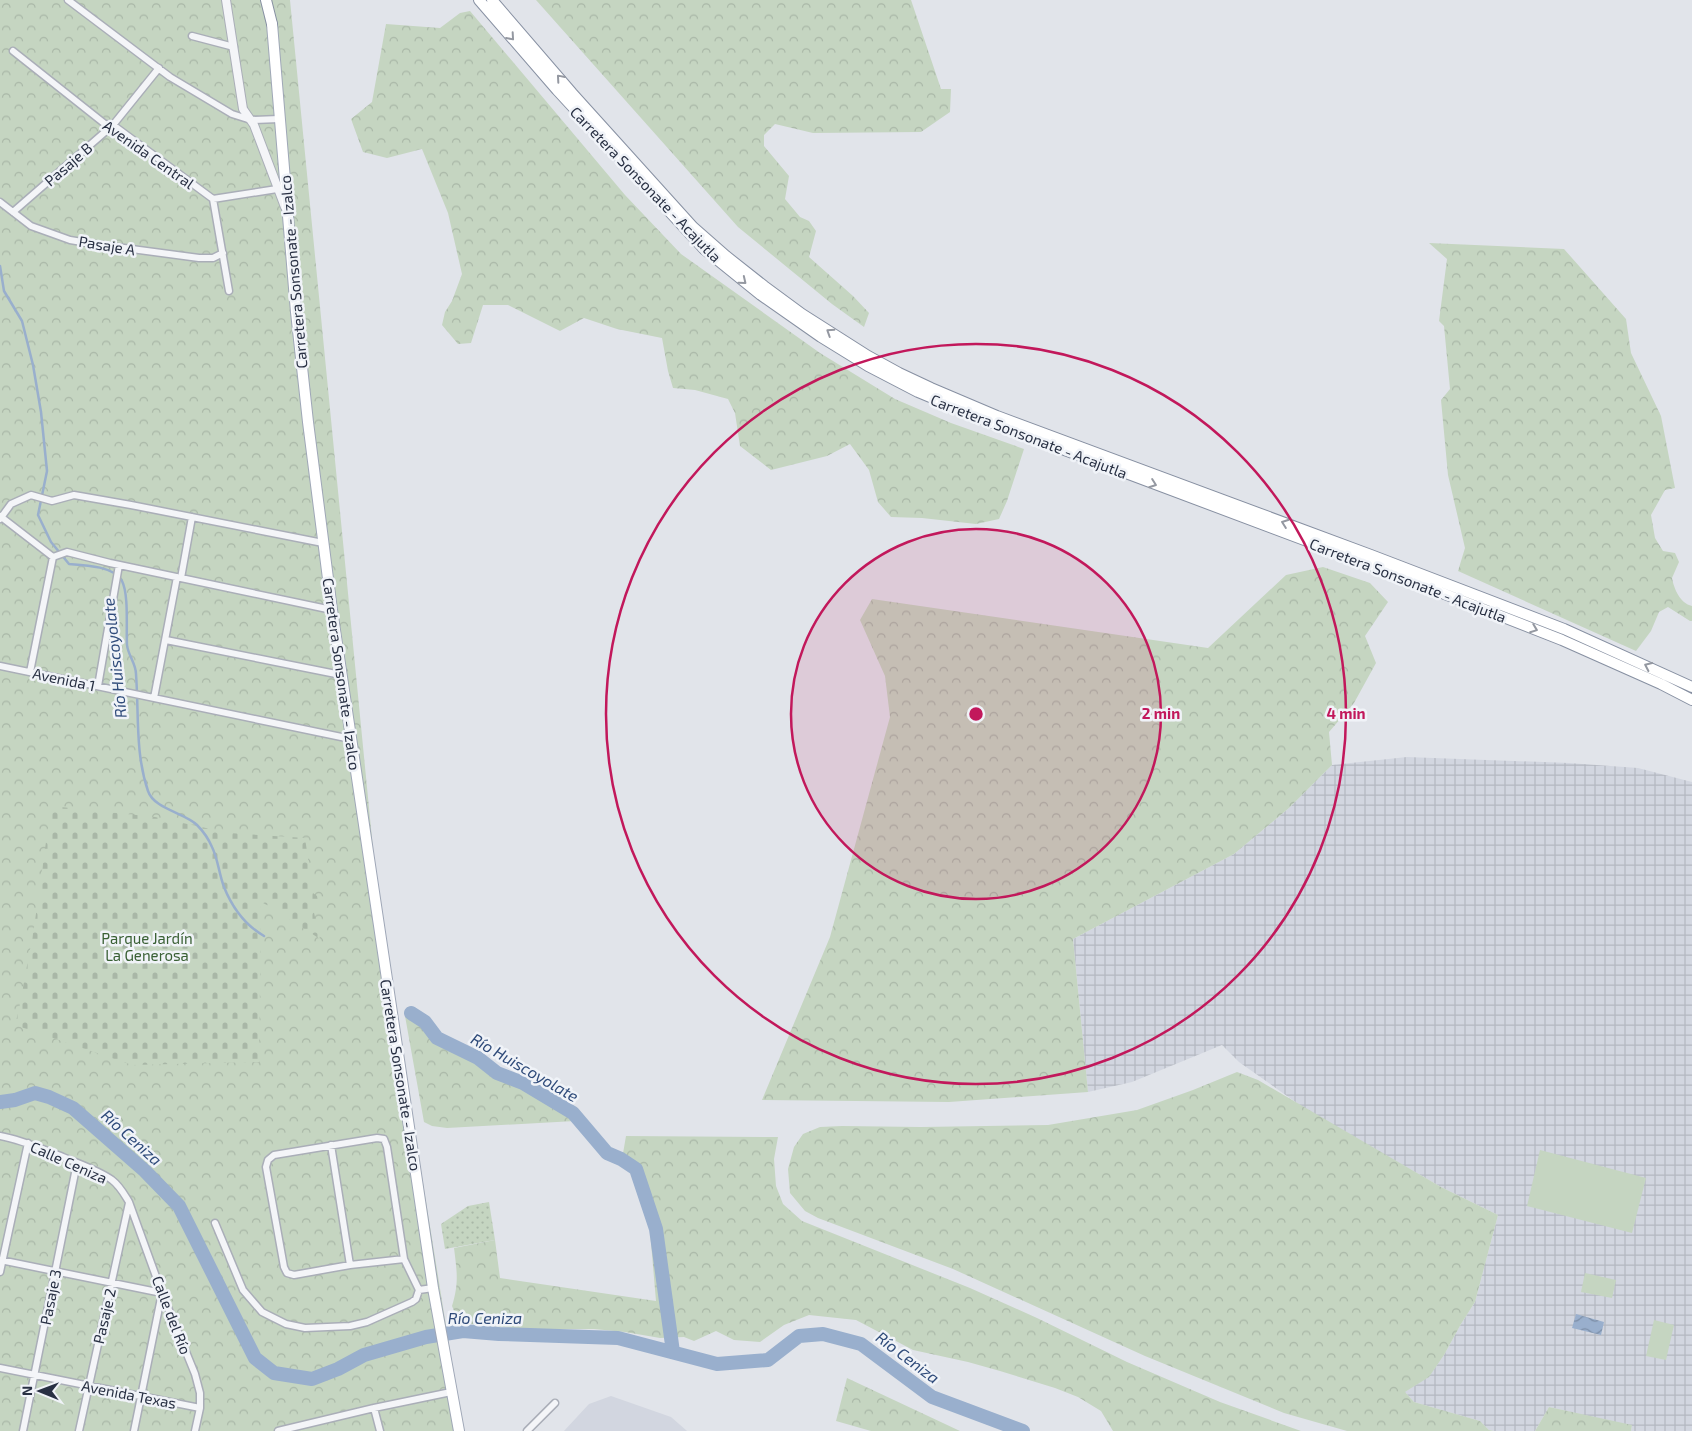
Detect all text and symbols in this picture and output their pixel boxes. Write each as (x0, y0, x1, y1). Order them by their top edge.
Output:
one-way arrow (505, 31, 514, 40)
one-way arrow (556, 75, 565, 84)
street label: Carretera Sonsonate - Acajutla (566, 102, 725, 266)
street label: Avenida Central (100, 116, 199, 192)
street label: Pasaje B (40, 138, 96, 190)
street label: Carretera Sonsonate - Izalco (276, 175, 310, 369)
street label: Pasaje A (77, 232, 137, 259)
one-way arrow (737, 275, 746, 284)
one-way arrow (826, 329, 836, 338)
street label: Carretera Sonsonate - Acajutla (928, 390, 1130, 483)
one-way arrow (1148, 478, 1157, 488)
one-way arrow (1282, 519, 1290, 529)
street label: Carretera Sonsonate - Acajutla (1307, 534, 1509, 627)
street label: Carretera Sonsonate - Izalco (320, 577, 364, 771)
water label: Río Huiscoyolate (98, 596, 131, 719)
one-way arrow (1529, 623, 1538, 633)
one-way arrow (1644, 662, 1653, 673)
street label: Avenida 1 (31, 664, 97, 694)
text: 2 min (1142, 704, 1180, 722)
text: 4 min (1326, 704, 1366, 722)
centre of rings (967, 705, 985, 723)
park label: Parque Jardín La Generosa (101, 929, 193, 964)
street label: Carretera Sonsonate - Izalco (377, 978, 425, 1172)
water label: Río Huiscoyolate (467, 1029, 582, 1107)
water label: Río Ceniza (98, 1105, 166, 1169)
street label: Calle Ceniza (28, 1137, 110, 1187)
street label: Pasaje 3 (36, 1268, 65, 1327)
street label: Calle del Río (149, 1273, 195, 1357)
street label: Pasaje 2 (89, 1286, 120, 1346)
water label: Río Ceniza (448, 1308, 522, 1327)
water label: Río Ceniza (873, 1327, 943, 1387)
north arrow (15, 1366, 65, 1416)
street label: Avenida Texas (80, 1376, 178, 1412)
text: N (18, 1386, 35, 1396)

